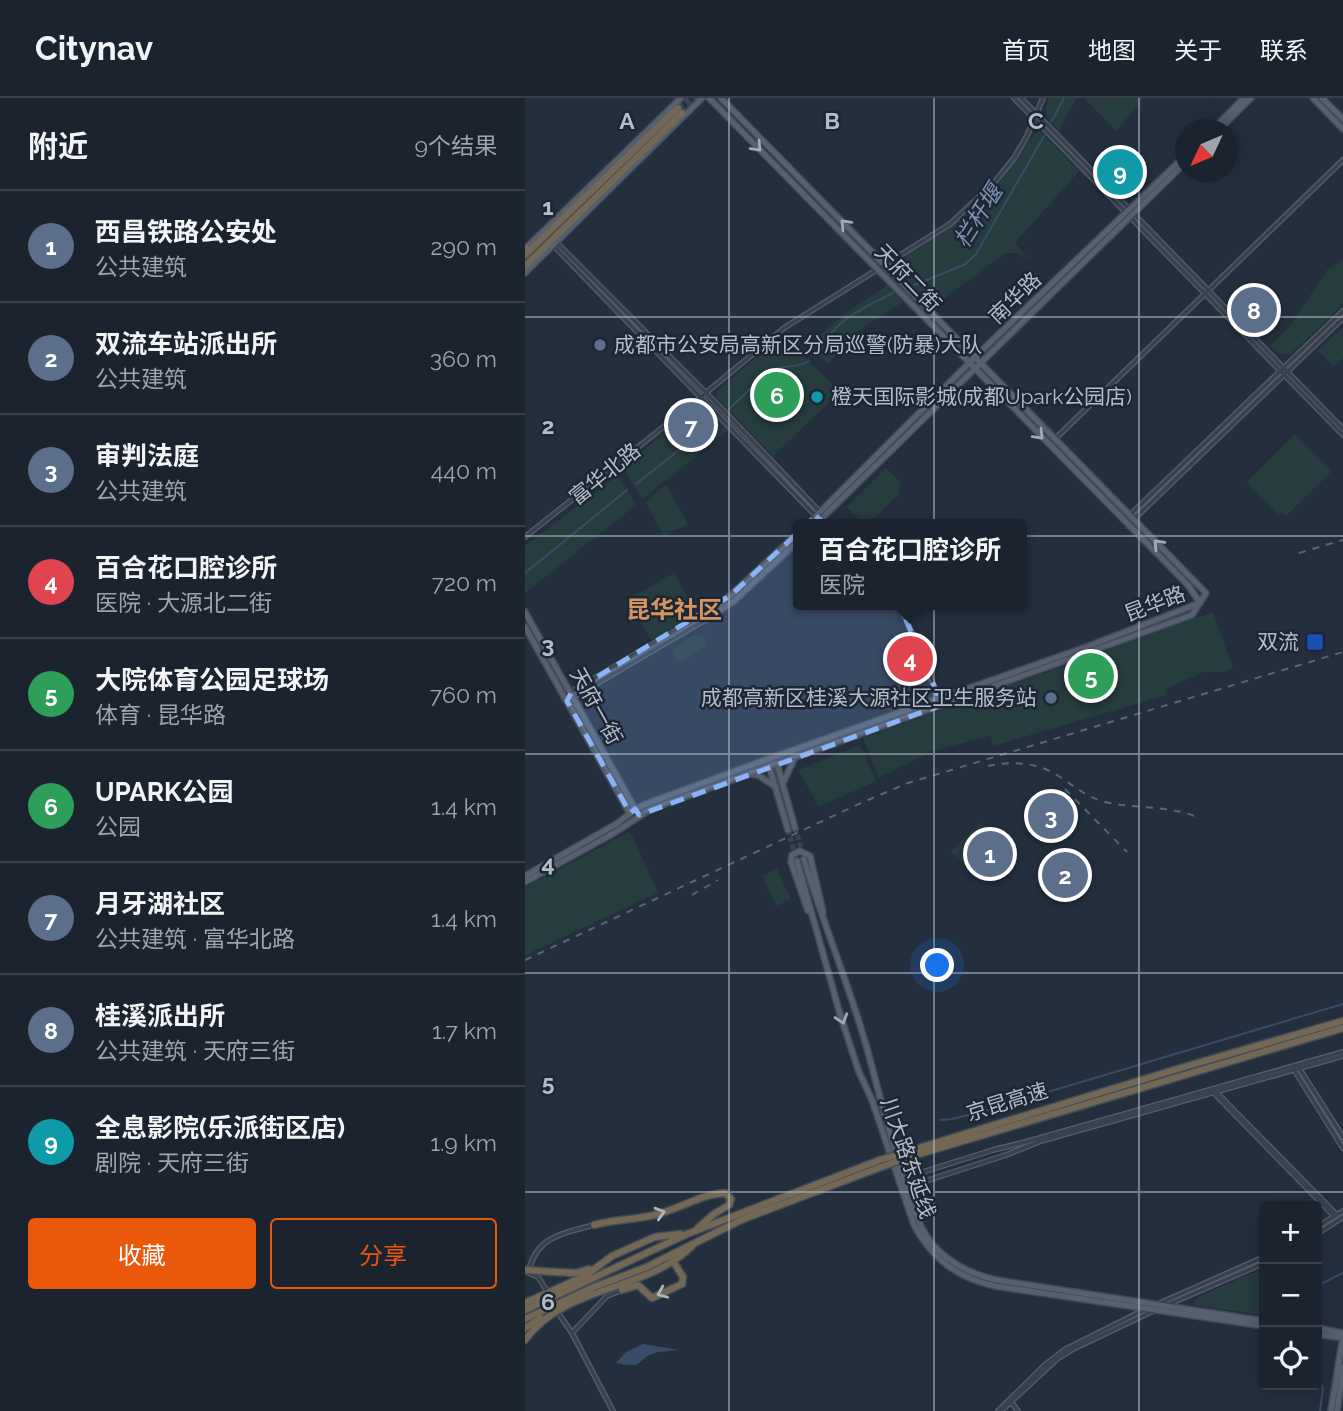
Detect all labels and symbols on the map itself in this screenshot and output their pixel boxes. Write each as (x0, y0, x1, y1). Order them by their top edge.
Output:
text: A (619, 107, 635, 134)
text: B (824, 107, 840, 134)
text: C (1028, 107, 1044, 134)
north arrow (1175, 119, 1238, 182)
one-way arrow (749, 139, 762, 152)
pin: 9 (1097, 146, 1143, 198)
water label: 栏杆堰 (948, 176, 1009, 252)
text: 1 (542, 193, 554, 220)
one-way arrow (840, 219, 853, 232)
street label: 天府二街 (870, 239, 947, 317)
street label: 南华路 (983, 267, 1046, 329)
pin: 8 (1231, 284, 1277, 336)
place label: 成都市公安局高新区分局巡警(防暴)大队 (614, 332, 982, 357)
marker: 成都市公安局高新区分局巡警(防暴)大队 (592, 337, 608, 353)
pin: 6 (754, 369, 800, 421)
place label: 橙天国际影城(成都Upark公园店) (831, 384, 1132, 409)
marker: 橙天国际影城(成都Upark公园店) (809, 389, 825, 405)
pin: 7 (668, 399, 714, 451)
text: 2 (542, 412, 554, 439)
one-way arrow (1031, 427, 1044, 440)
street label: 富华北路 (564, 437, 645, 510)
one-way arrow (1154, 539, 1167, 552)
street label: 昆华路 (1121, 581, 1189, 626)
district label: 昆华社区 (626, 595, 722, 624)
place label: 双流 (1257, 629, 1299, 654)
text: 3 (542, 631, 554, 658)
marker: 双流 (1305, 632, 1325, 652)
pin: 4 (887, 633, 933, 685)
pin: 5 (1068, 650, 1114, 702)
street label: 天府一街 (565, 663, 628, 749)
place label: 成都高新区桂溪大源社区卫生服务站 (701, 685, 1037, 710)
marker: 成都高新区桂溪大源社区卫生服务站 (1043, 690, 1059, 706)
pin: 3 (1028, 790, 1074, 842)
pin: 1 (967, 828, 1013, 880)
pin: 2 (1042, 849, 1088, 901)
text: 4 (541, 850, 555, 877)
your location (920, 948, 954, 982)
one-way arrow (833, 1013, 848, 1025)
text: 5 (542, 1069, 555, 1096)
street label: 京昆高速 (963, 1077, 1051, 1126)
street label: 川大路东延线 (876, 1094, 941, 1221)
one-way arrow (654, 1206, 666, 1221)
one-way arrow (657, 1285, 670, 1299)
text: 6 (541, 1288, 555, 1315)

